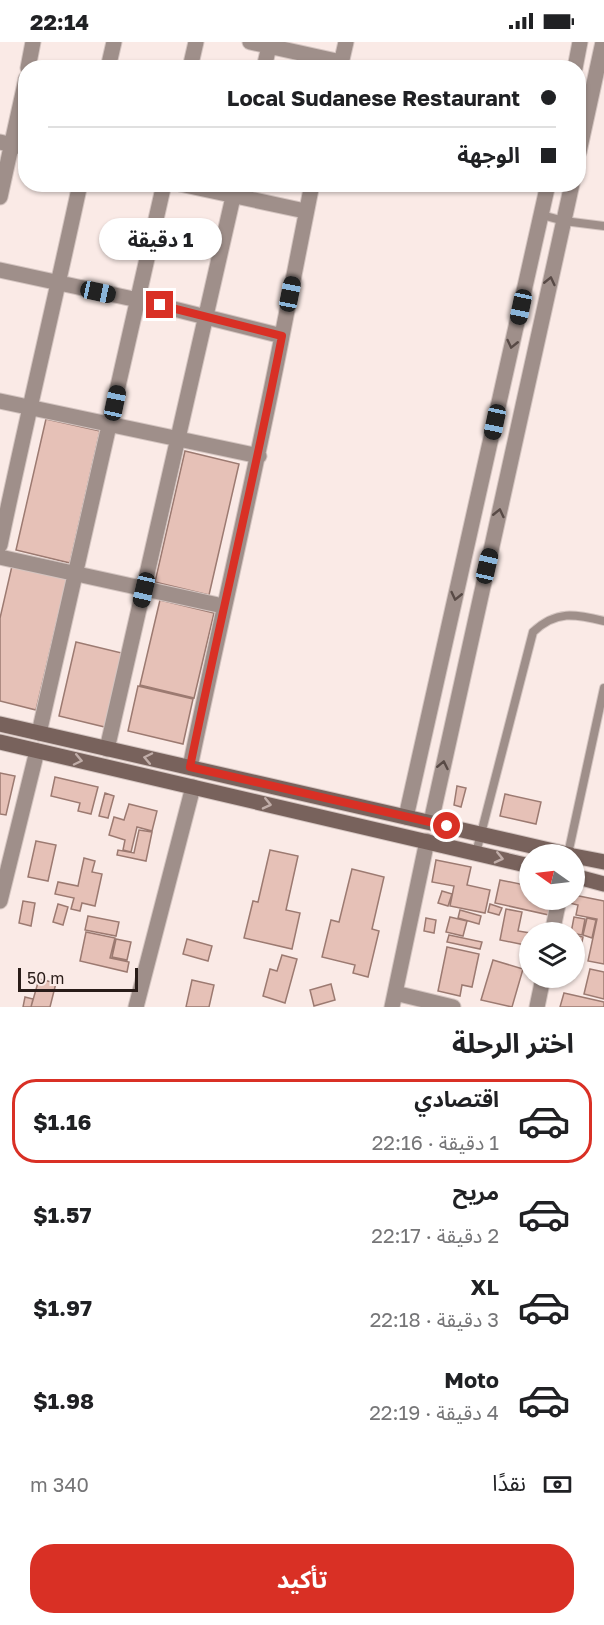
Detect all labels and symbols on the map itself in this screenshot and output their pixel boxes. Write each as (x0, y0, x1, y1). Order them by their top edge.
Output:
callout: 1 دقيقة (98, 218, 222, 260)
car (278, 275, 302, 313)
one-way arrow (543, 277, 556, 287)
car (79, 279, 117, 305)
car (508, 288, 534, 326)
route end (146, 291, 173, 318)
one-way arrow (507, 339, 520, 349)
car (102, 384, 128, 422)
car (482, 403, 508, 441)
one-way arrow (492, 508, 505, 518)
car (474, 546, 500, 586)
car (131, 570, 157, 610)
one-way arrow (450, 590, 463, 600)
one-way arrow (72, 752, 82, 765)
one-way arrow (143, 753, 153, 766)
one-way arrow (436, 760, 449, 770)
one-way arrow (262, 797, 272, 810)
route start (433, 812, 460, 839)
north arrow (519, 844, 585, 910)
one-way arrow (494, 851, 504, 864)
scale bar (18, 965, 138, 992)

